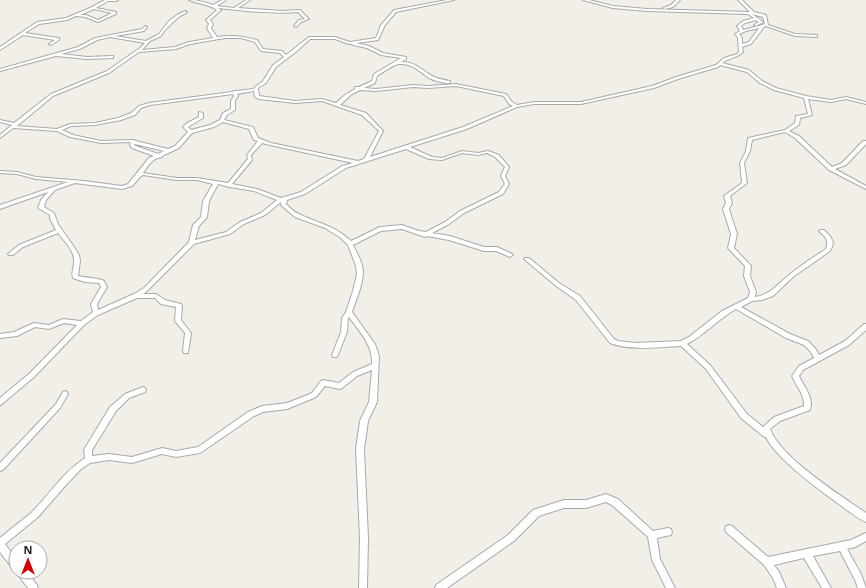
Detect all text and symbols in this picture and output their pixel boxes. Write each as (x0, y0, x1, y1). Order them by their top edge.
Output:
north arrow (8, 540, 48, 580)
text: N (24, 542, 32, 557)

